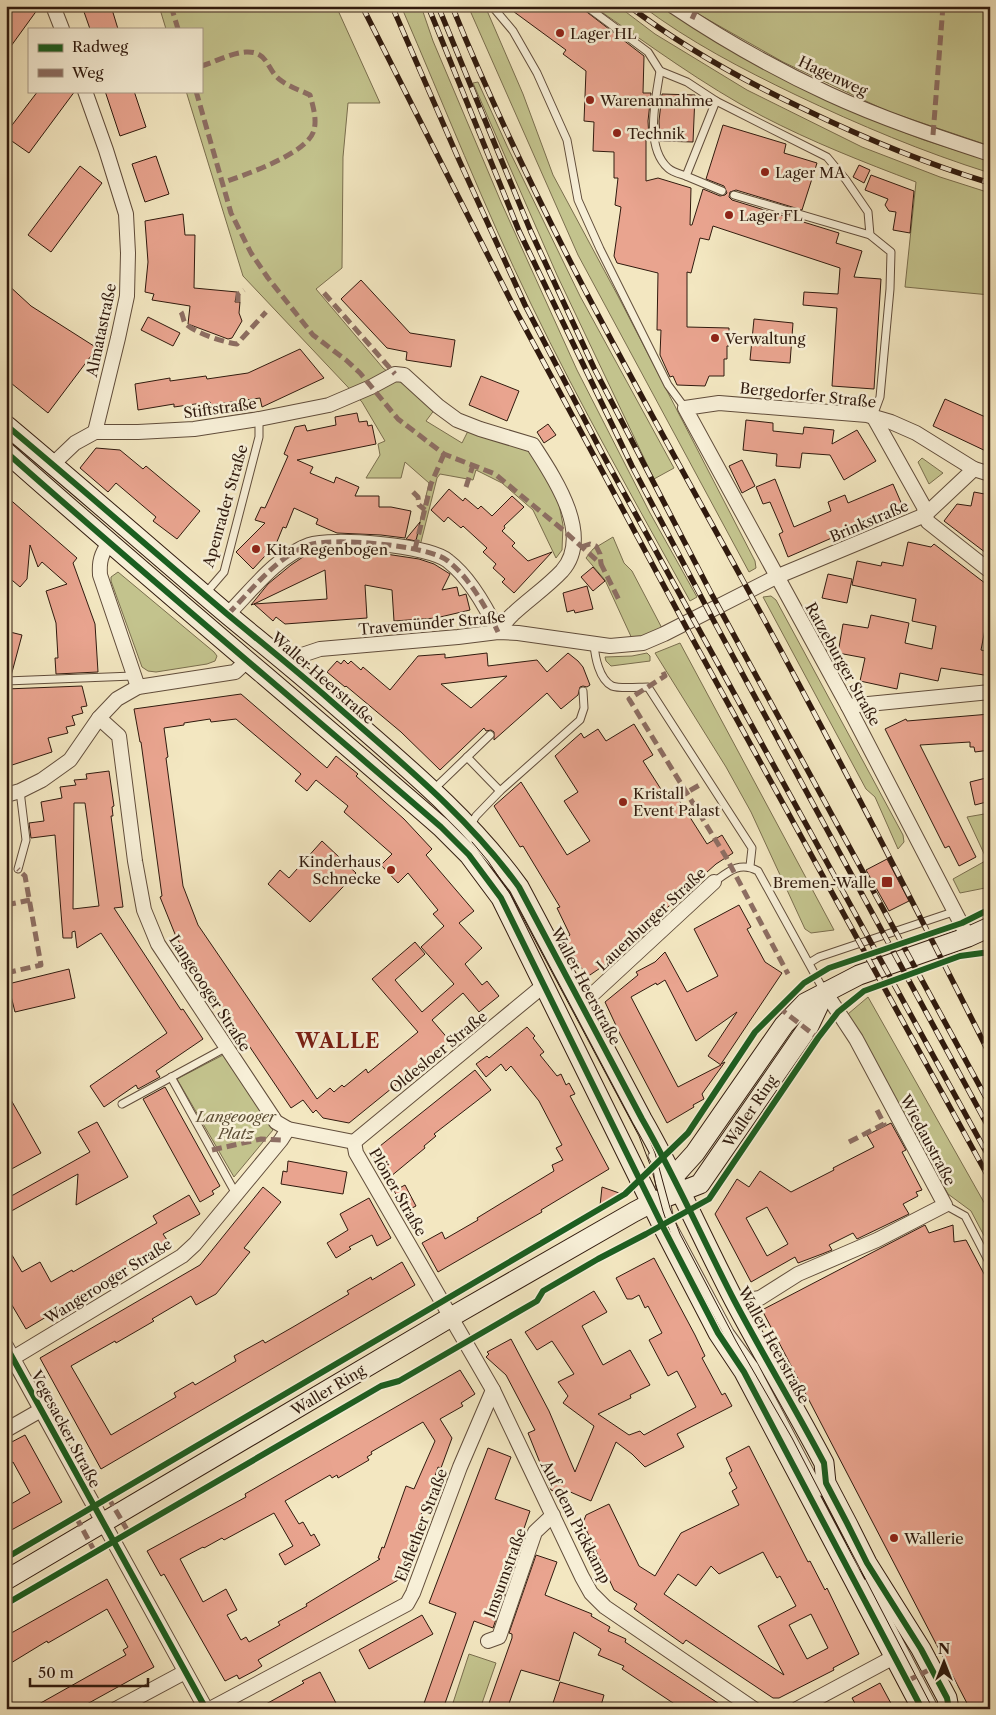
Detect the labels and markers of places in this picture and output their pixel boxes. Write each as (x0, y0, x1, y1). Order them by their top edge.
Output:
place label: Lager HL (570, 24, 637, 43)
marker: Lager HL (554, 27, 566, 39)
place label: Warenannahme (599, 91, 713, 110)
marker: Warenannahme (584, 94, 596, 106)
place label: Technik (627, 124, 686, 143)
marker: Technik (611, 127, 623, 139)
place label: Lager MA (775, 163, 846, 182)
marker: Lager MA (759, 166, 771, 178)
place label: Lager FL (739, 206, 803, 225)
marker: Lager FL (723, 209, 735, 221)
place label: Verwaltung (724, 329, 806, 348)
marker: Verwaltung (709, 332, 721, 344)
place label: Kita Regenbogen (266, 540, 389, 559)
marker: Kita Regenbogen (250, 543, 262, 555)
place label: Kristall Event Palast (633, 784, 720, 820)
marker: Kristall Event Palast (617, 796, 629, 808)
place label: Kinderhaus Schnecke (298, 852, 381, 888)
marker: Kinderhaus Schnecke (385, 864, 397, 876)
place label: Bremen-Walle (773, 873, 876, 892)
marker: Bremen-Walle (880, 875, 894, 889)
place label: Wallerie (903, 1529, 964, 1548)
marker: Wallerie (888, 1532, 900, 1544)

